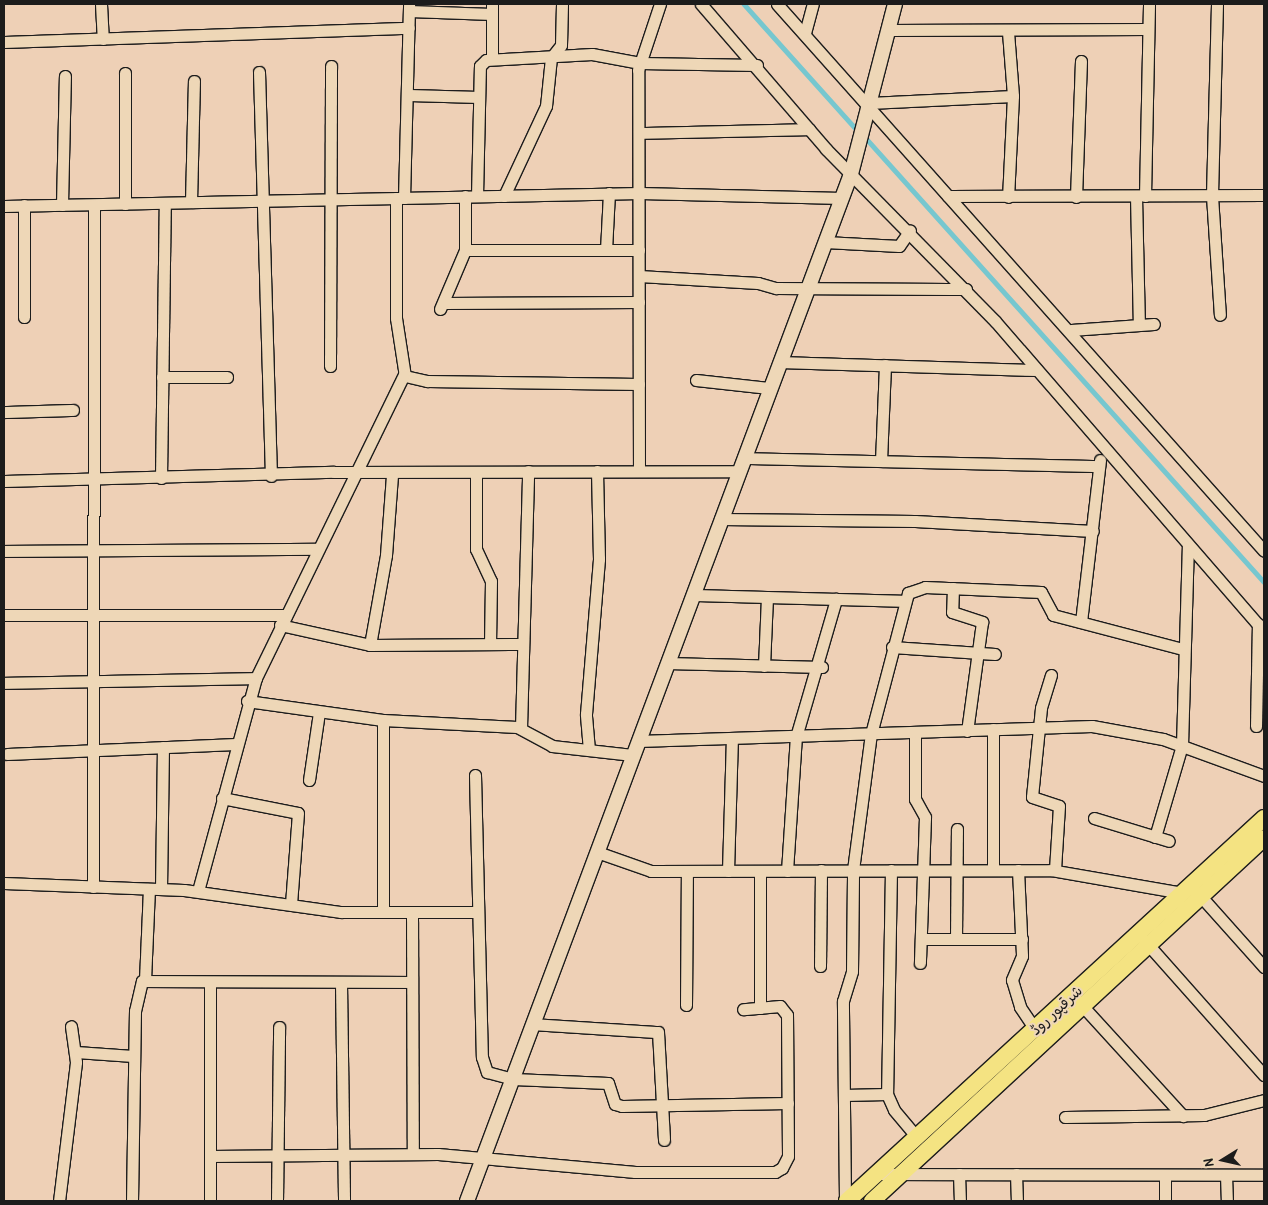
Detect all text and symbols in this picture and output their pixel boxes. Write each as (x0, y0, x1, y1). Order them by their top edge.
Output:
street label: شرقپور روڈ (1026, 981, 1086, 1039)
north arrow (1198, 1135, 1248, 1185)
text: N (1198, 1157, 1218, 1168)

